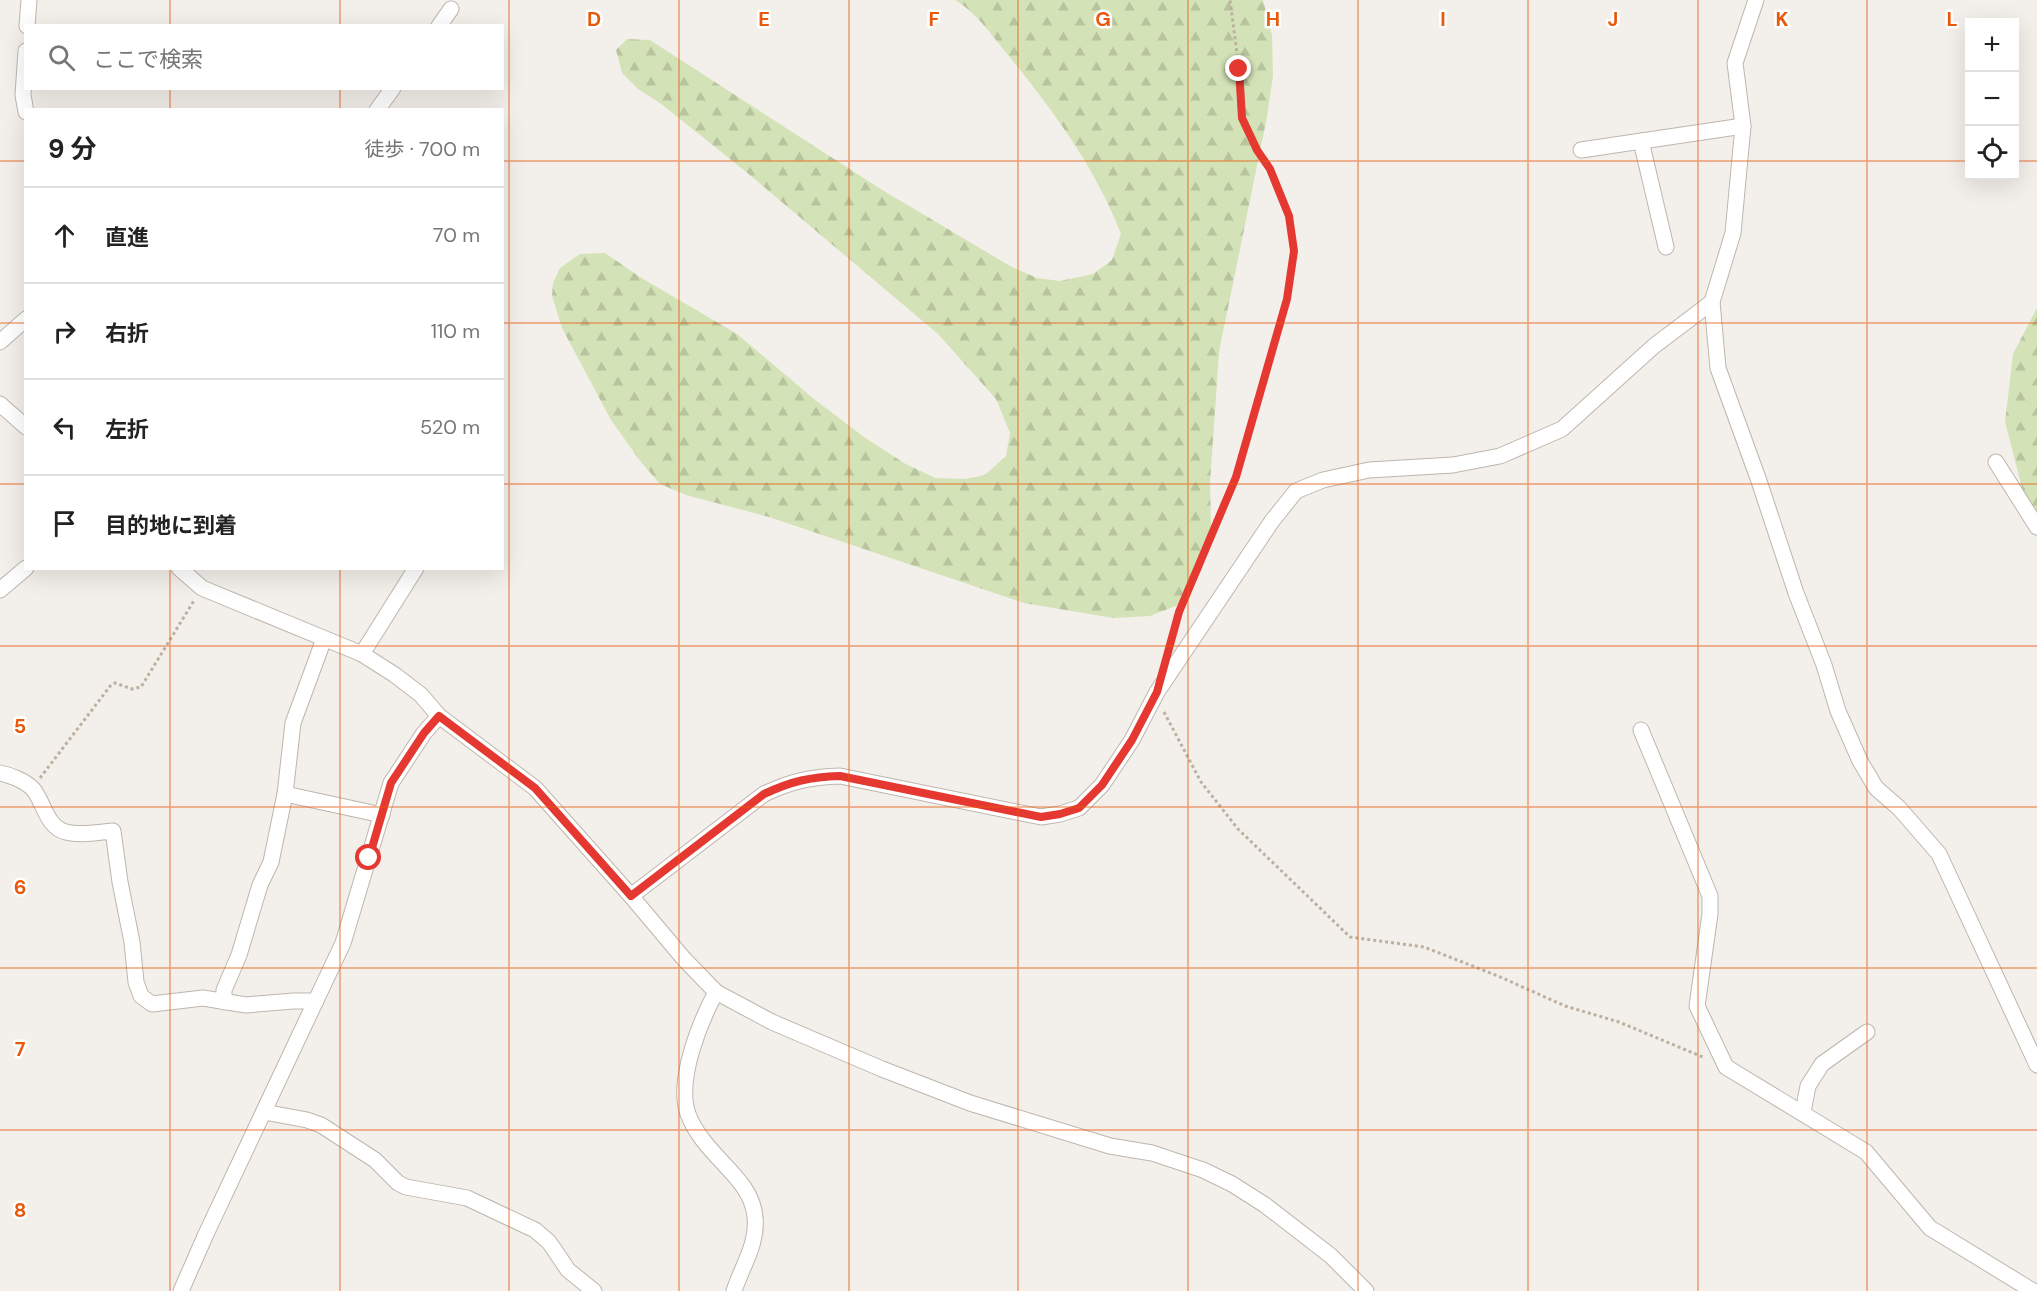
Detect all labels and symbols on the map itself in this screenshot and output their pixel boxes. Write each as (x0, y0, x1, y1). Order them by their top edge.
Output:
text: D (587, 6, 601, 32)
text: E (758, 6, 770, 32)
text: F (928, 6, 940, 32)
text: G (1095, 6, 1111, 32)
text: H (1266, 6, 1280, 32)
text: I (1440, 6, 1446, 32)
text: J (1608, 6, 1618, 32)
text: K (1775, 6, 1789, 32)
text: L (1946, 6, 1958, 32)
route end (1225, 55, 1251, 81)
text: 5 (14, 713, 26, 739)
route start (355, 844, 381, 870)
text: 6 (14, 874, 26, 900)
text: 7 (15, 1036, 26, 1062)
text: 8 (14, 1197, 26, 1223)

